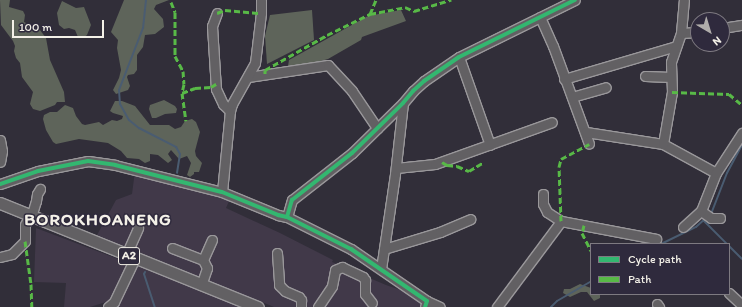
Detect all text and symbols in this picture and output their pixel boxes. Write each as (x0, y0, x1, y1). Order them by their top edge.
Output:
scale bar (14, 12, 106, 38)
north arrow (690, 12, 730, 52)
text: 100 m (19, 20, 52, 34)
text: N (710, 34, 724, 48)
district label: BOROKHOANENG (24, 210, 172, 230)
legend (590, 243, 730, 295)
road number: A2 (118, 246, 140, 266)
text: Cycle path (628, 252, 682, 266)
text: Path (628, 272, 651, 286)

